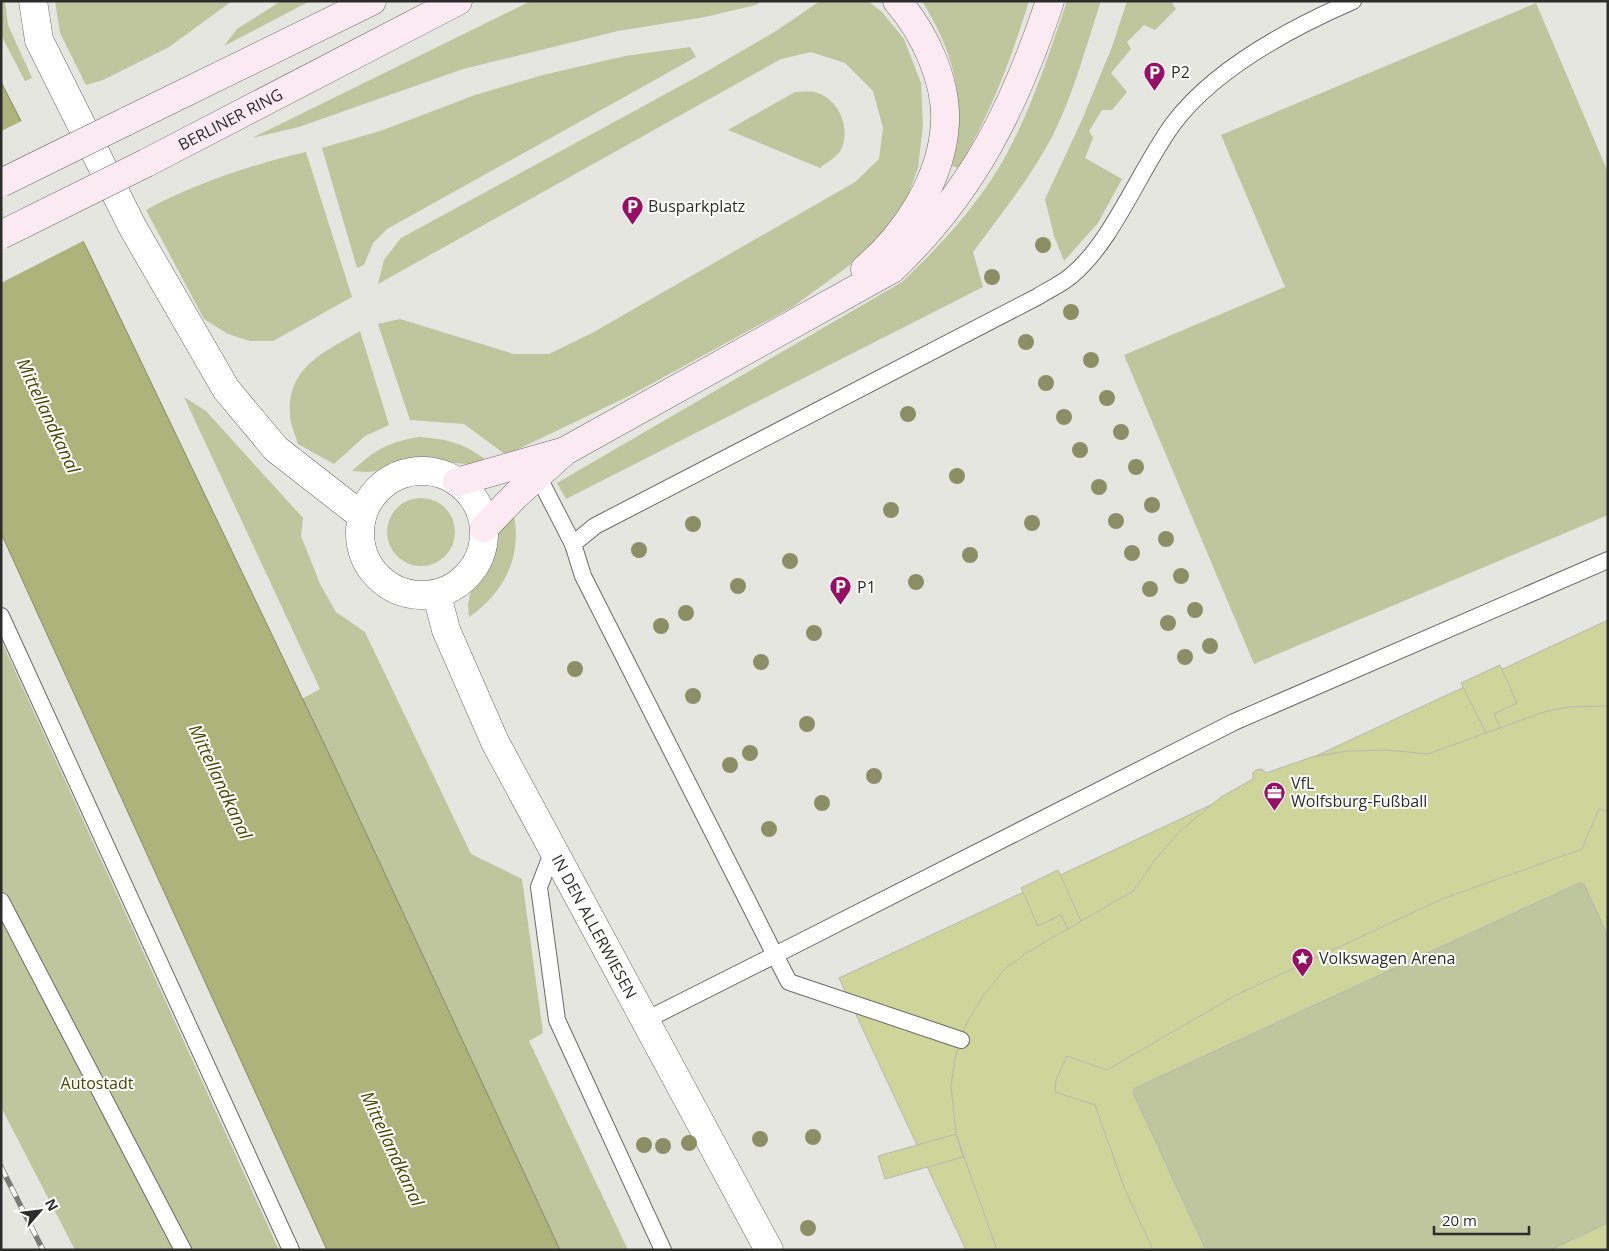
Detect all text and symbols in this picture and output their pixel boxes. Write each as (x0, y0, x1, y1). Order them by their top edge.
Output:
parking icon: P2 (1143, 60, 1167, 91)
place label: P2 (1171, 61, 1190, 83)
street label: BERLINER RING (174, 83, 286, 155)
parking icon: Busparkplatz (620, 194, 644, 225)
place label: Busparkplatz (648, 195, 745, 217)
water label: Mittellandkanal (12, 354, 86, 477)
parking icon: P1 (829, 575, 853, 606)
place label: P1 (857, 576, 876, 598)
water label: Mittellandkanal (184, 720, 258, 843)
place label: VfL Wolfsburg-Fußball (1291, 772, 1427, 812)
office icon: VfL Wolfsburg-Fußball (1263, 780, 1287, 811)
street label: IN DEN ALLERWIESEN (547, 850, 642, 1002)
place icon: Volkswagen Arena (1291, 946, 1315, 977)
place label: Volkswagen Arena (1319, 947, 1456, 969)
park label: Autostadt (61, 1072, 134, 1094)
water label: Mittellandkanal (356, 1087, 430, 1210)
north arrow (15, 1186, 65, 1236)
text: N (41, 1195, 63, 1214)
scale bar (1434, 1204, 1529, 1236)
text: 20 m (1442, 1210, 1477, 1230)

